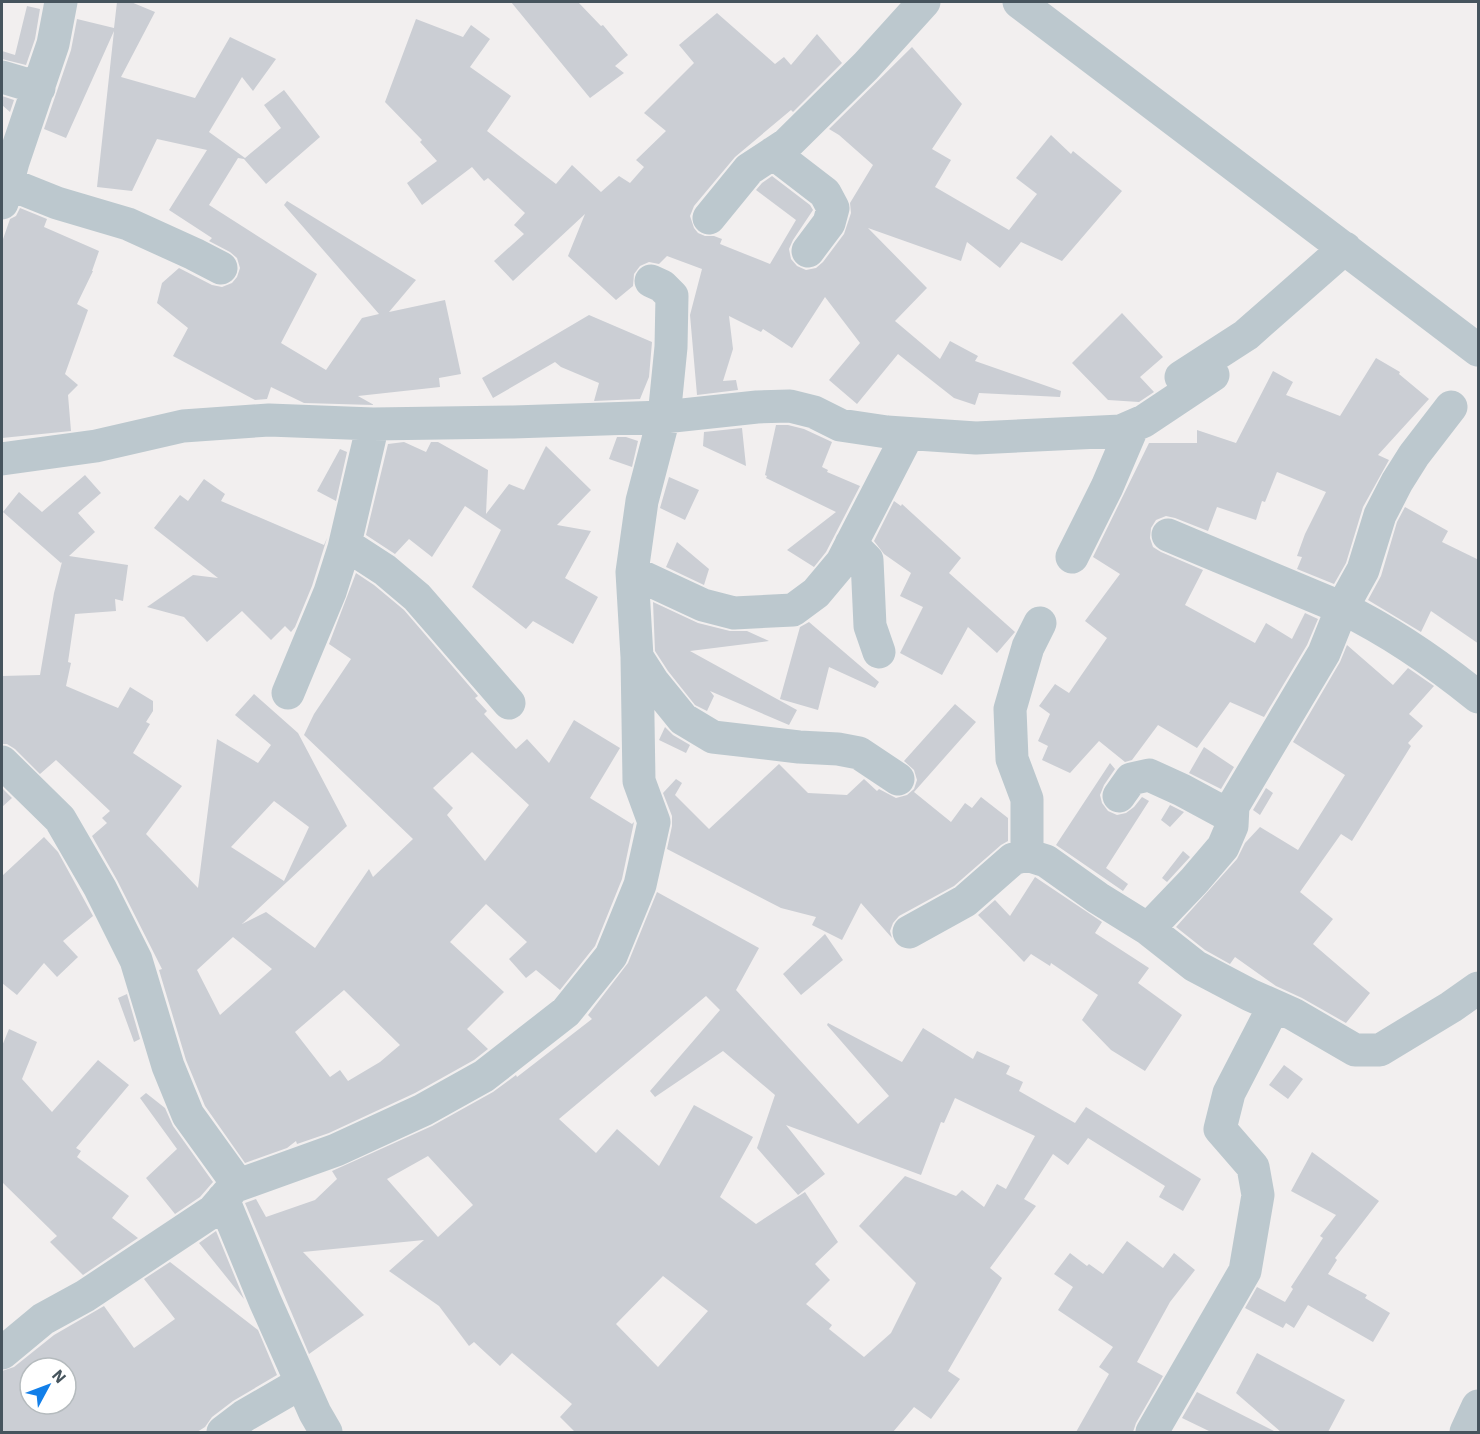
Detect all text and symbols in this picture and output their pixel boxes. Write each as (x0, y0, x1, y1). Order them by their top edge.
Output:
north arrow (18, 1356, 78, 1416)
text: N (48, 1365, 71, 1387)

